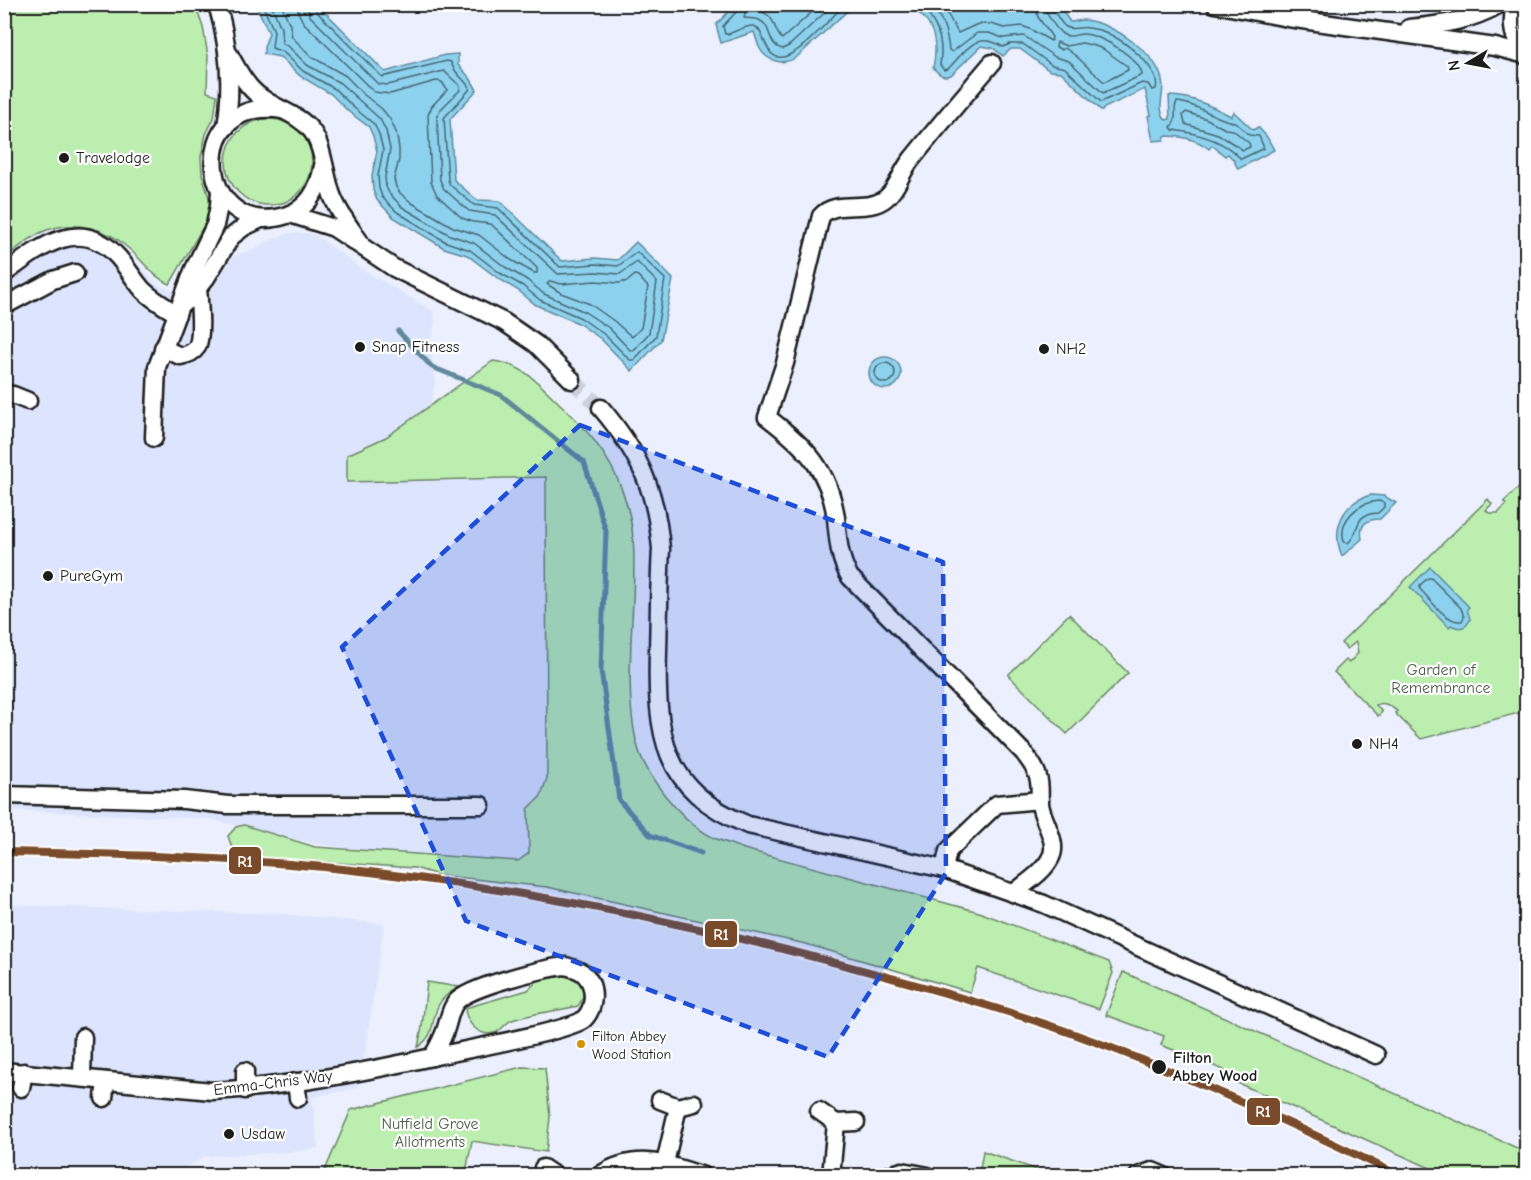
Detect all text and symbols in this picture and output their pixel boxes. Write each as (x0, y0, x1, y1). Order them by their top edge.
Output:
north arrow (1438, 33, 1498, 93)
text: N (1444, 59, 1464, 72)
place label: Travelodge (76, 149, 150, 167)
marker: Travelodge (57, 151, 71, 165)
place label: Snap Fitness (372, 338, 460, 356)
marker: Snap Fitness (353, 340, 367, 354)
place label: NH2 (1056, 340, 1086, 358)
marker: NH2 (1037, 342, 1051, 356)
place label: PureGym (60, 567, 123, 585)
marker: PureGym (41, 569, 55, 583)
park label: Garden of Remembrance (1391, 661, 1491, 697)
place label: NH4 (1369, 735, 1399, 753)
marker: NH4 (1350, 737, 1364, 751)
line badge: R1 (228, 846, 262, 875)
text: R1 (237, 853, 253, 871)
line badge: R1 (704, 920, 738, 948)
text: R1 (713, 926, 729, 944)
place label: Filton Abbey Wood Station (592, 1028, 671, 1063)
marker: Filton Abbey Wood Station (575, 1038, 587, 1050)
place label: Filton Abbey Wood (1173, 1049, 1257, 1085)
marker: Filton Abbey Wood (1150, 1058, 1168, 1076)
street label: Emma-Chris Way (213, 1067, 334, 1099)
line badge: R1 (1246, 1097, 1281, 1126)
text: R1 (1255, 1103, 1271, 1121)
park label: Nutfield Grove Allotments (382, 1115, 478, 1151)
place label: Usdaw (241, 1125, 285, 1143)
marker: Usdaw (222, 1127, 236, 1141)

